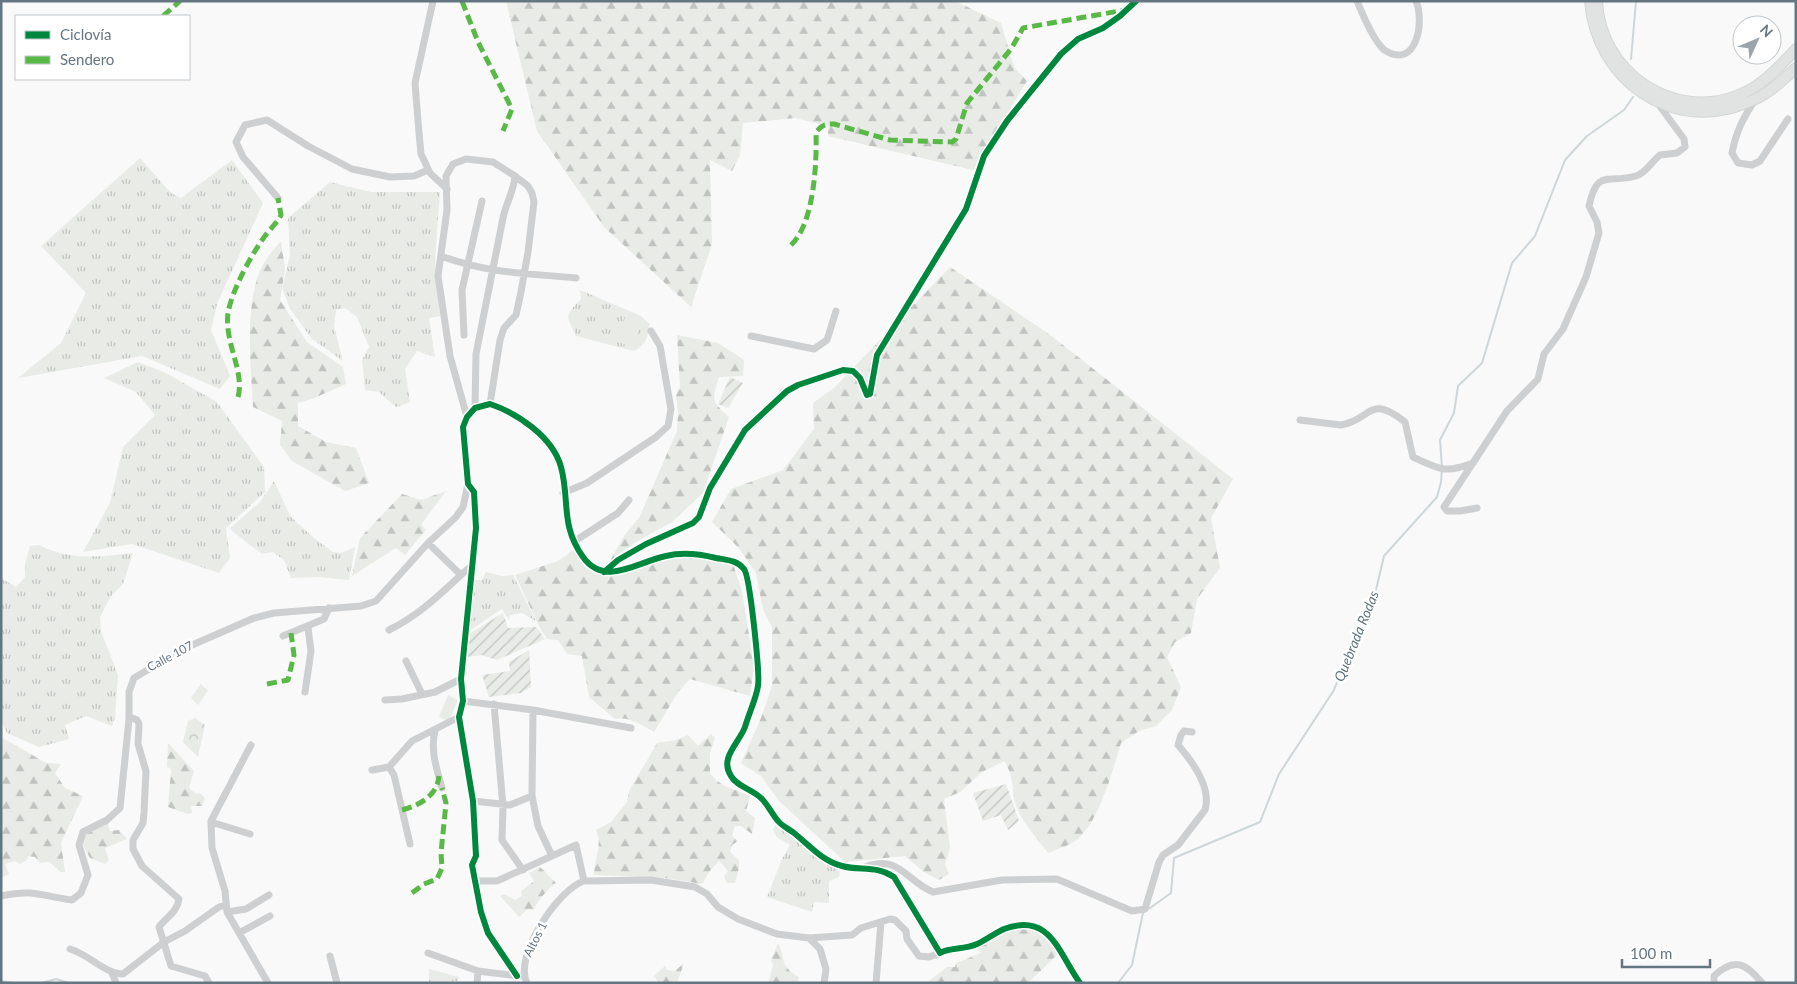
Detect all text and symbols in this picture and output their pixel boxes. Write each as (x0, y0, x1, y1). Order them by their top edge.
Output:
legend (15, 15, 190, 80)
north arrow (1732, 15, 1782, 65)
text: N (1757, 21, 1777, 40)
text: Ciclovía (60, 25, 111, 43)
text: Sendero (60, 50, 114, 68)
water label: Quebrada Rodas (1330, 588, 1382, 684)
street label: Calle 107 (144, 638, 196, 674)
street label: Altos 1 (520, 919, 550, 959)
scale bar (1622, 936, 1710, 968)
text: 100 m (1630, 944, 1672, 962)

